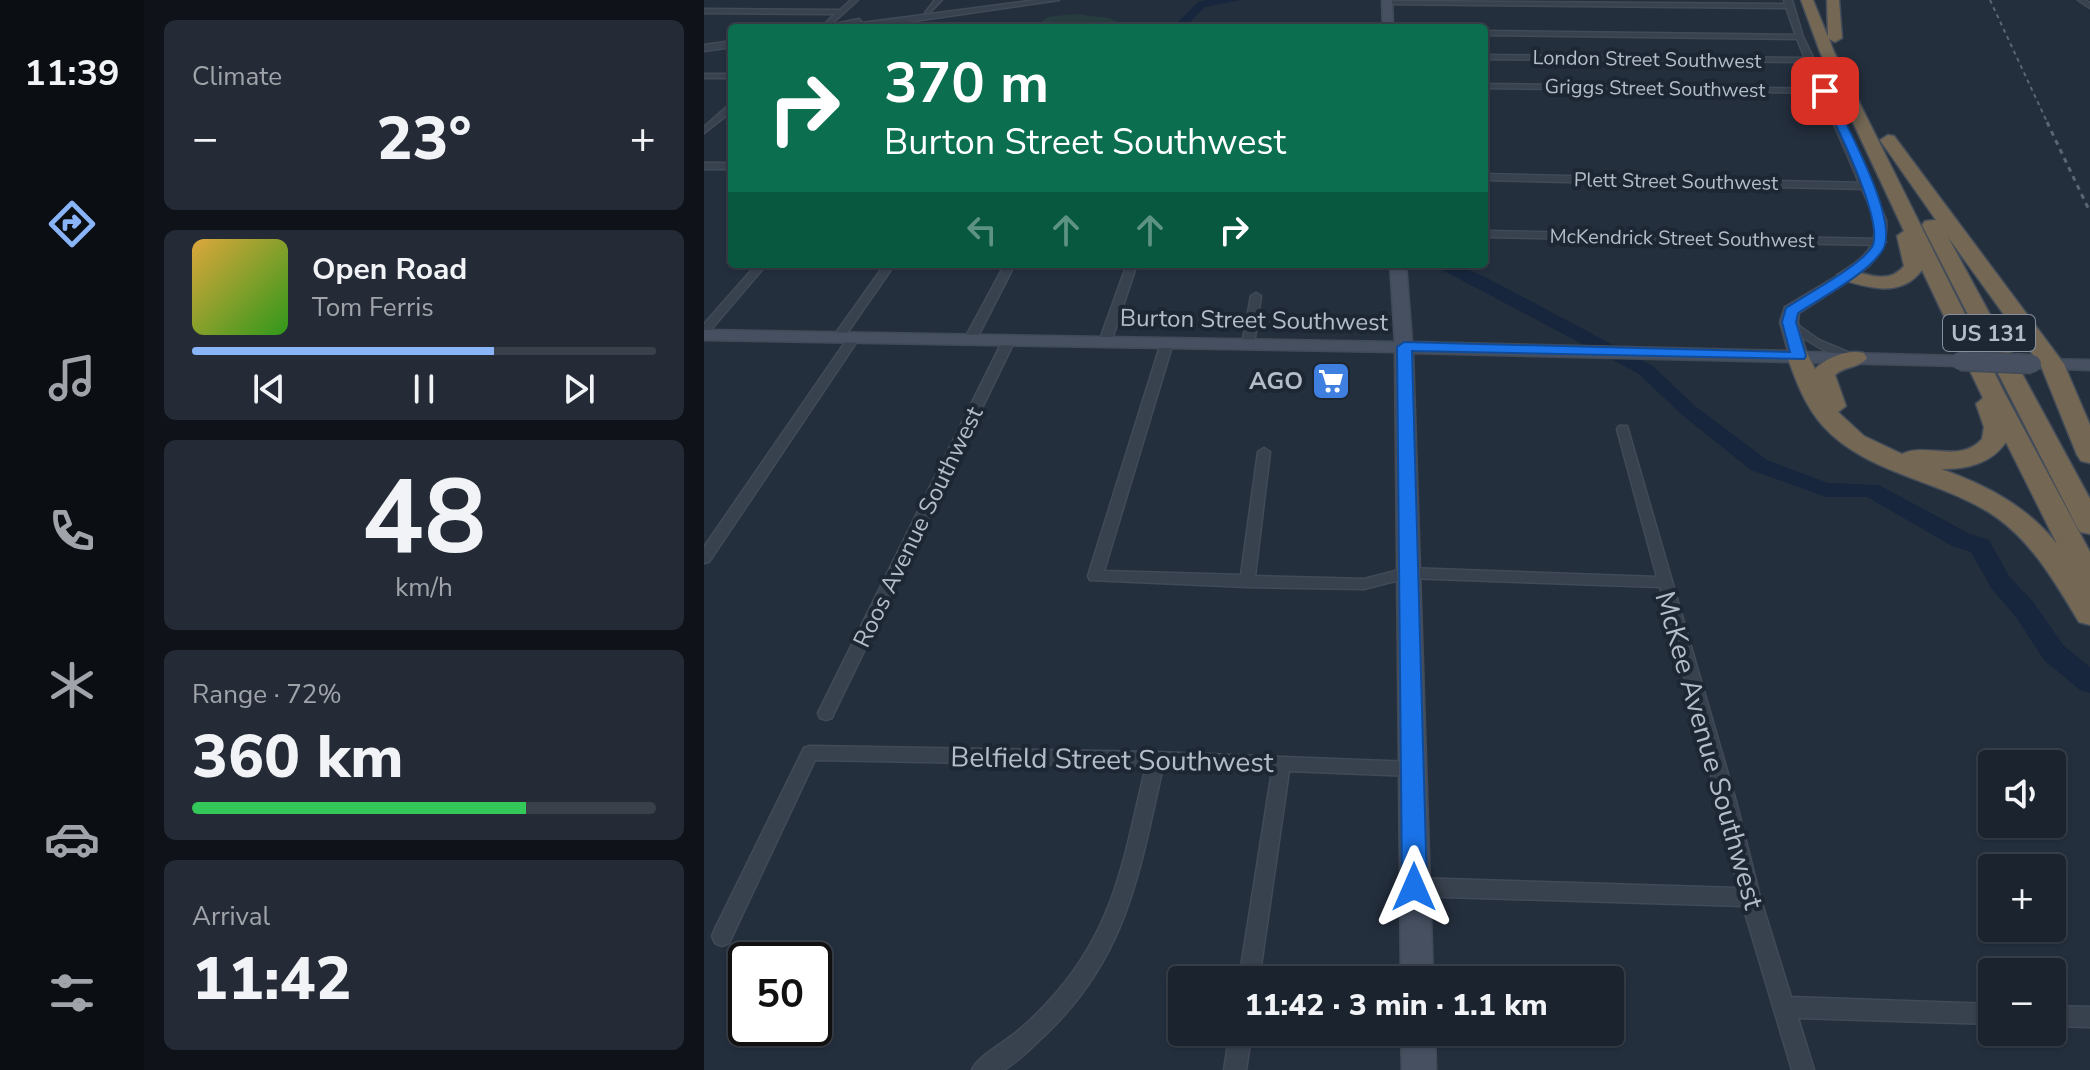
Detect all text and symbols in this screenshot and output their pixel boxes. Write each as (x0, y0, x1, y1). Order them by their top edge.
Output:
street label: London Street Southwest (1532, 44, 1763, 75)
text: 370 m (884, 45, 1049, 122)
text: 11:39 (24, 49, 120, 98)
icon: right (752, 56, 856, 160)
pin (1791, 57, 1859, 125)
text: Climate (192, 59, 282, 94)
icon: arrive (1803, 69, 1847, 113)
street label: Griggs Street Southwest (1544, 73, 1767, 104)
text: 23° (376, 98, 472, 180)
text: − (192, 109, 218, 169)
text: + (630, 109, 656, 169)
text: Burton Street Southwest (884, 118, 1286, 167)
street label: Plett Street Southwest (1574, 166, 1779, 197)
icon: directions (44, 196, 100, 252)
icon: left (960, 208, 1004, 252)
icon: ahead (1044, 208, 1088, 252)
icon: ahead (1128, 208, 1172, 252)
icon: right (1212, 208, 1256, 252)
street label: McKendrick Street Southwest (1549, 223, 1816, 254)
text: Open Road (312, 249, 467, 290)
text: Tom Ferris (312, 290, 434, 325)
street label: Burton Street Southwest (1120, 302, 1389, 338)
road number: US 131 (1943, 315, 2035, 351)
icon: music (44, 350, 100, 406)
supermarket icon: AGO (1310, 360, 1352, 402)
place label: AGO (1249, 365, 1303, 397)
icon: previous (247, 367, 291, 411)
icon: pause (402, 367, 446, 411)
icon: next (557, 367, 601, 411)
street label: Roos Avenue Southwest (846, 401, 991, 653)
text: 48 (362, 447, 486, 589)
icon: phone (44, 503, 100, 559)
text: km/h (395, 570, 453, 605)
street label: McKee Avenue Southwest (1645, 587, 1773, 914)
icon: climate (44, 657, 100, 713)
text: Range · 72% (192, 677, 342, 712)
text: 360 km (192, 716, 404, 798)
street label: Belfield Street Southwest (950, 738, 1274, 782)
map controls (1978, 750, 2066, 1046)
button: sound (1978, 750, 2066, 838)
icon: car (44, 811, 100, 867)
position arrow (1372, 845, 1456, 929)
button: + (1978, 854, 2066, 942)
text: Arrival (192, 899, 270, 934)
text: 11:42 (192, 938, 352, 1020)
speed limit sign: 50 (728, 942, 832, 1046)
button: − (1978, 958, 2066, 1046)
icon: filters (44, 965, 100, 1021)
text: 11:42 · 3 min · 1.1 km (1244, 985, 1548, 1026)

